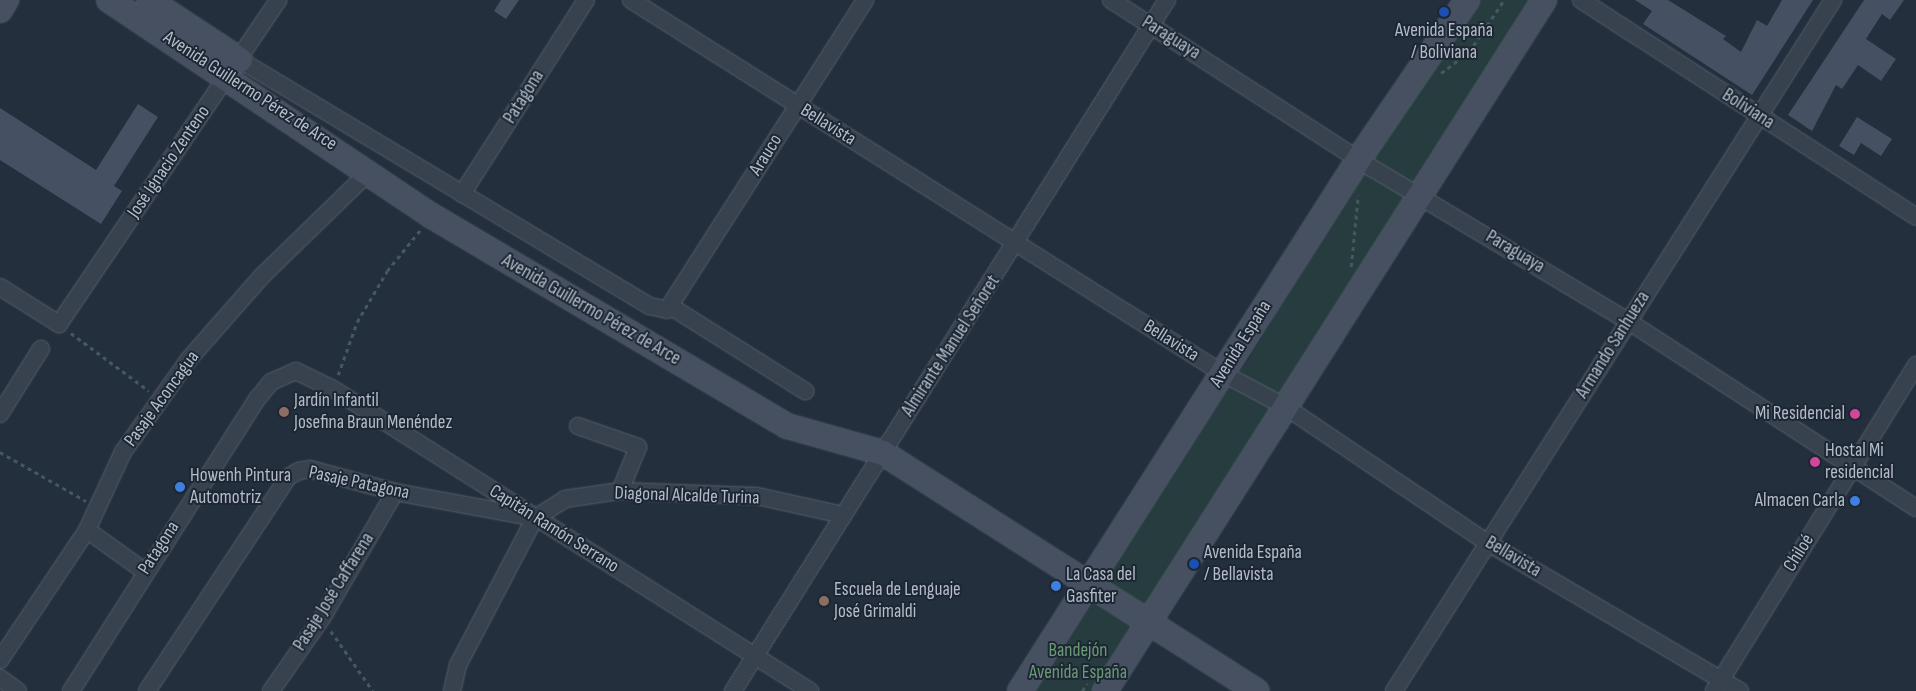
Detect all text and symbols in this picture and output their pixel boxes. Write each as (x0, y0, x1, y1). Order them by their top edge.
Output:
marker: Avenida España / Boliviana (1438, 6, 1450, 18)
street label: Paraguaya (1138, 11, 1204, 65)
place label: Avenida España / Boliviana (1395, 20, 1493, 64)
street label: Avenida Guillermo Pérez de Arce (159, 26, 341, 156)
street label: Patagona (499, 66, 549, 128)
street label: Boliviana (1718, 84, 1778, 134)
street label: Bellavista (796, 99, 860, 151)
street label: José Ignacio Zenteno (123, 101, 215, 223)
street label: Arauco (745, 130, 787, 180)
street label: Paraguaya (1481, 226, 1549, 278)
street label: Avenida Guillermo Pérez de Arce (498, 249, 684, 371)
street label: Almirante Manuel Señoret (897, 271, 1005, 421)
street label: Armando Sanhueza (1571, 287, 1655, 403)
street label: Avenida España (1205, 296, 1277, 392)
street label: Bellavista (1139, 315, 1203, 367)
street label: Pasaje Aconcagua (120, 347, 204, 451)
place label: Jardín Infantil Josefina Braun Menéndez (294, 390, 452, 434)
place label: Mi Residencial (1755, 403, 1845, 425)
marker: Jardín Infantil Josefina Braun Menéndez (278, 406, 290, 418)
marker: Mi Residencial (1849, 408, 1861, 420)
place label: Hostal Mi residencial (1825, 440, 1894, 484)
marker: Hostal Mi residencial (1809, 456, 1821, 468)
street label: Pasaje Patagona (307, 461, 411, 505)
place label: Howenh Pintura Automotriz (190, 465, 291, 509)
street label: Capitán Ramón Serrano (485, 480, 623, 578)
marker: Howenh Pintura Automotriz (174, 481, 186, 493)
street label: Diagonal Alcalde Turina (614, 482, 760, 510)
place label: Almacen Carla (1755, 490, 1845, 512)
marker: Almacen Carla (1849, 495, 1861, 507)
street label: Patagona (133, 517, 185, 579)
street label: Pasaje José Caffarena (289, 529, 379, 655)
street label: Chiloé (1779, 530, 1819, 576)
street label: Bellavista (1481, 532, 1545, 582)
place label: Avenida España / Bellavista (1204, 542, 1302, 586)
marker: Avenida España / Bellavista (1188, 558, 1200, 570)
place label: La Casa del Gasfiter (1066, 564, 1136, 608)
place label: Escuela de Lenguaje José Grimaldi (834, 579, 961, 623)
marker: La Casa del Gasfiter (1050, 580, 1062, 592)
marker: Escuela de Lenguaje José Grimaldi (818, 595, 830, 607)
park label: Bandejón Avenida España (1029, 640, 1127, 684)

